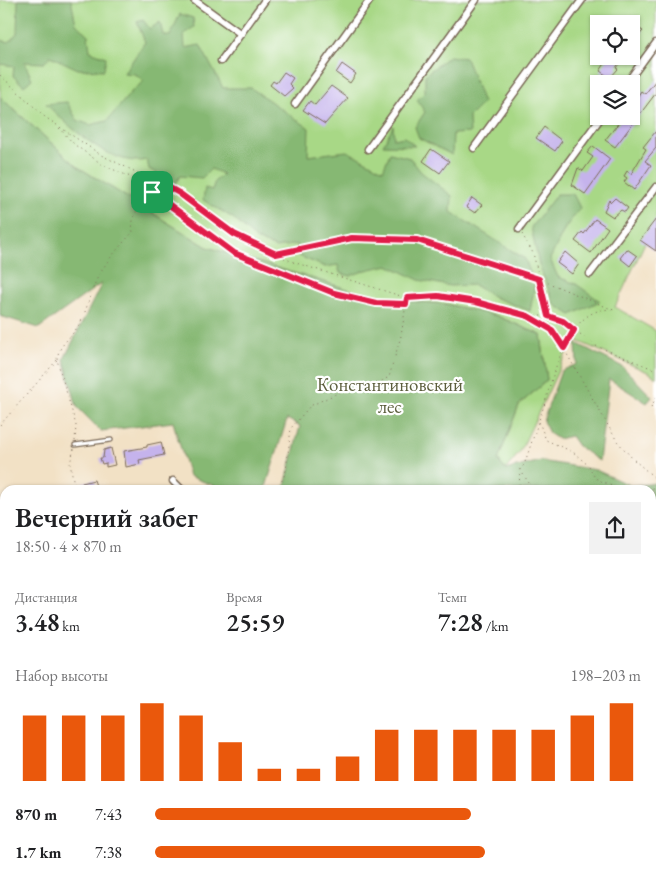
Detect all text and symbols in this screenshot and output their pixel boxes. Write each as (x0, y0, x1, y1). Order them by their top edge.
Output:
map controls (590, 15, 640, 125)
button: locate (590, 15, 640, 65)
button: layers (590, 75, 640, 125)
pin (131, 171, 173, 213)
icon: arrive (138, 178, 166, 206)
park label: Константиновский лес (317, 372, 463, 419)
text: Вечерний забег (15, 499, 198, 535)
button: share (589, 502, 641, 554)
text: 18:50 · 4 × 870 m (15, 536, 122, 557)
text: Дистанция (15, 588, 77, 606)
text: Время (226, 588, 262, 606)
text: Темп (438, 588, 467, 606)
text: 3.48 (15, 606, 60, 638)
text: 25:59 (226, 606, 284, 638)
text: 7:28 (438, 606, 483, 638)
text: km (60, 617, 80, 635)
text: /km (483, 617, 509, 635)
text: Набор высоты (15, 665, 108, 686)
text: 198–203 m (570, 665, 641, 686)
text: 870 m (15, 804, 57, 825)
text: 7:43 (95, 804, 122, 825)
text: 1.7 km (15, 842, 61, 863)
text: 7:38 (95, 842, 122, 863)

